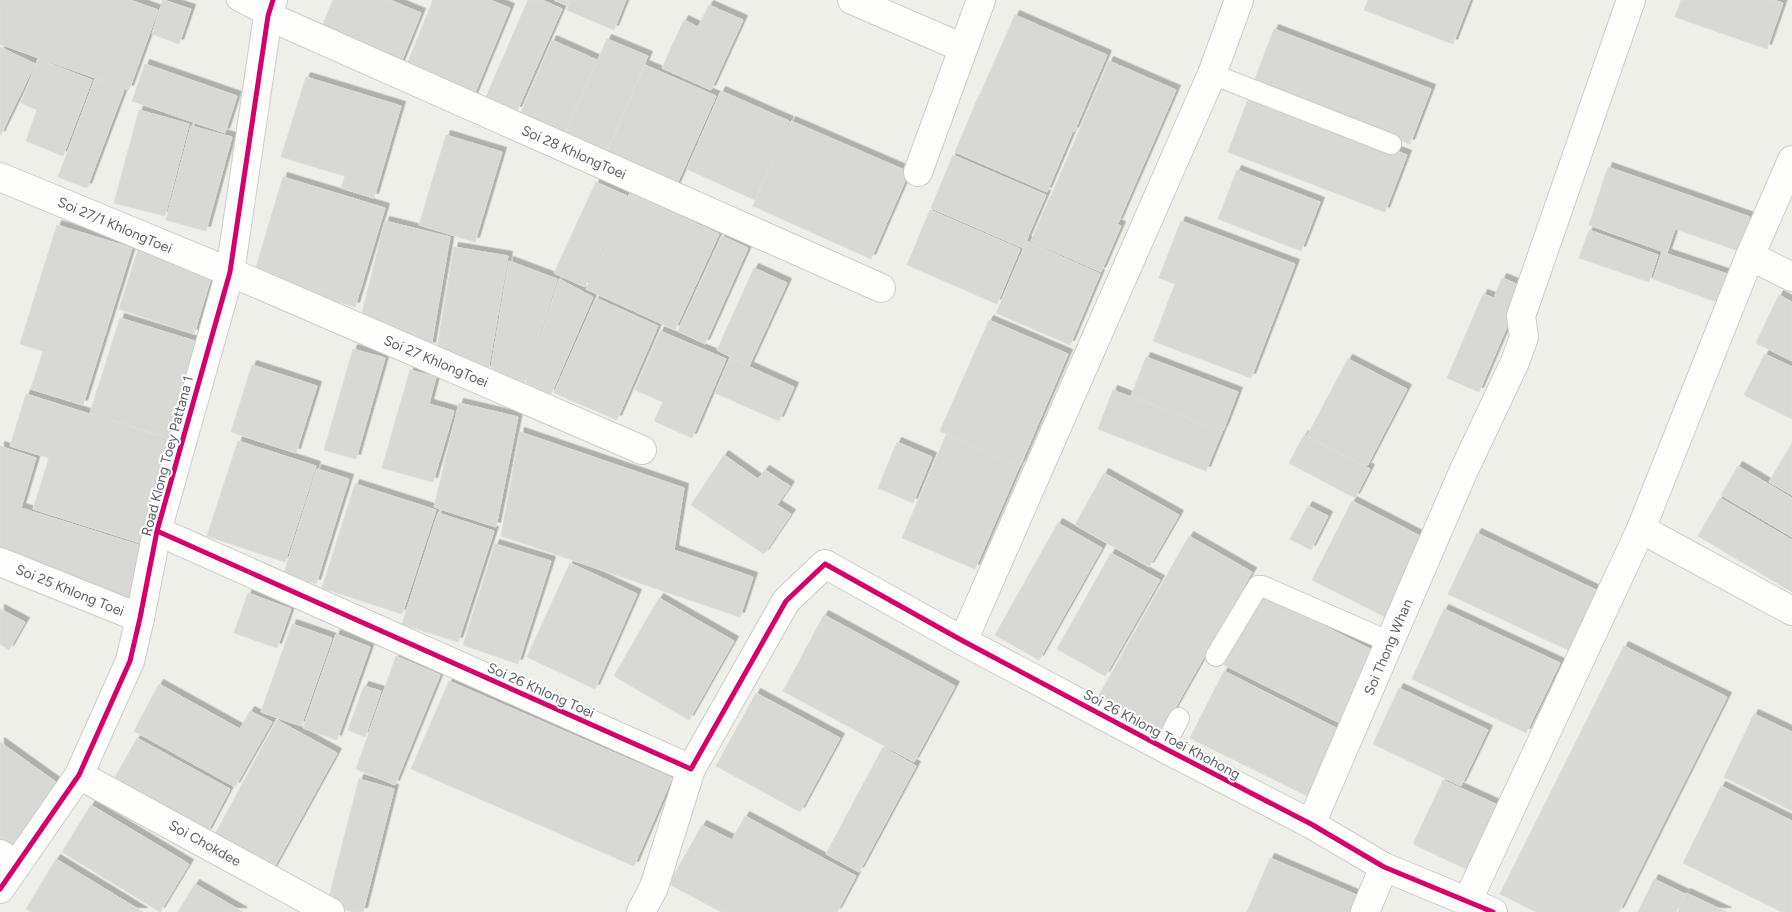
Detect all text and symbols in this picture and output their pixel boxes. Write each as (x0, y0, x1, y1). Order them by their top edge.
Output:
street label: Soi 28 KhlongToei (519, 122, 629, 183)
street label: Soi 27/1 KhlongToei (55, 194, 175, 257)
street label: Soi 27 KhlongToei (381, 332, 491, 391)
street label: Road Klong Toey Pattana 1 (138, 374, 197, 538)
street label: Soi 25 Khlong Toei (13, 561, 127, 620)
street label: Soi Thong Whan (1361, 596, 1416, 698)
street label: Soi 26 Khlong Toei (485, 659, 597, 722)
street label: Soi 26 Khlong Toei Khohong (1080, 686, 1243, 783)
street label: Soi Chokdee (166, 817, 244, 870)

